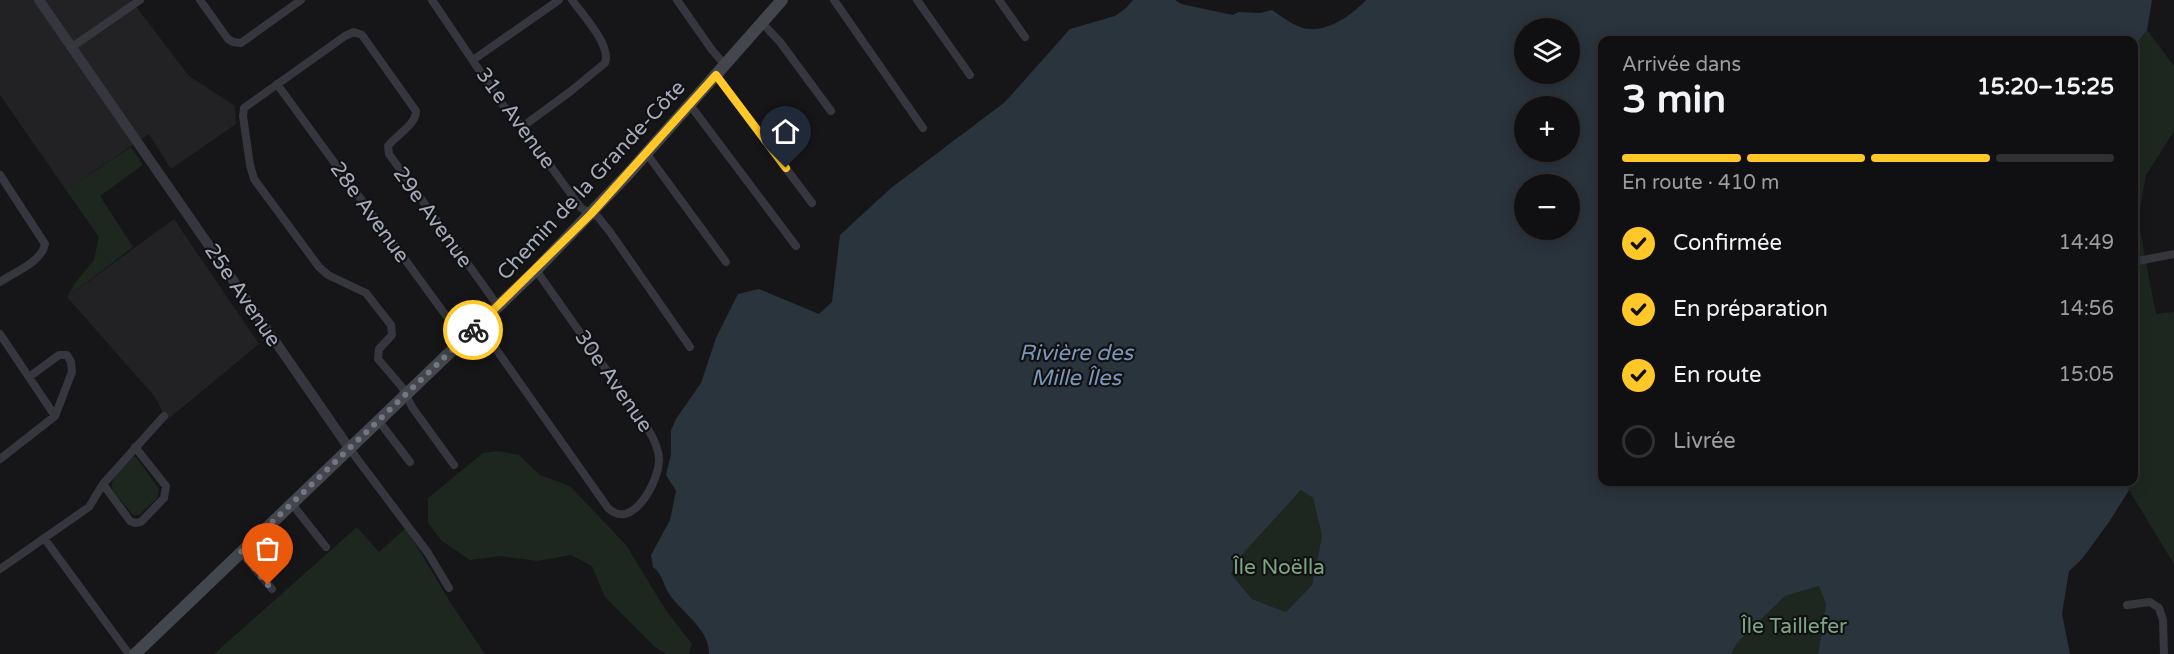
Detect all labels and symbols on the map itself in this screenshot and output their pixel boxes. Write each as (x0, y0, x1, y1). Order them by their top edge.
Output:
street label: 31e Avenue (471, 63, 561, 174)
street label: Chemin de la Grande-Côte (492, 75, 691, 285)
pin (760, 106, 811, 168)
street label: 28e Avenue (325, 157, 415, 268)
street label: 29e Avenue (388, 162, 478, 273)
street label: 25e Avenue (199, 239, 286, 352)
courier (443, 300, 503, 360)
street label: 30e Avenue (569, 325, 658, 437)
water label: Rivière des Mille Îles (1019, 340, 1134, 391)
pin (242, 523, 293, 585)
park label: Île Noëlla (1233, 555, 1325, 580)
park label: Île Taillefer (1741, 614, 1847, 639)

